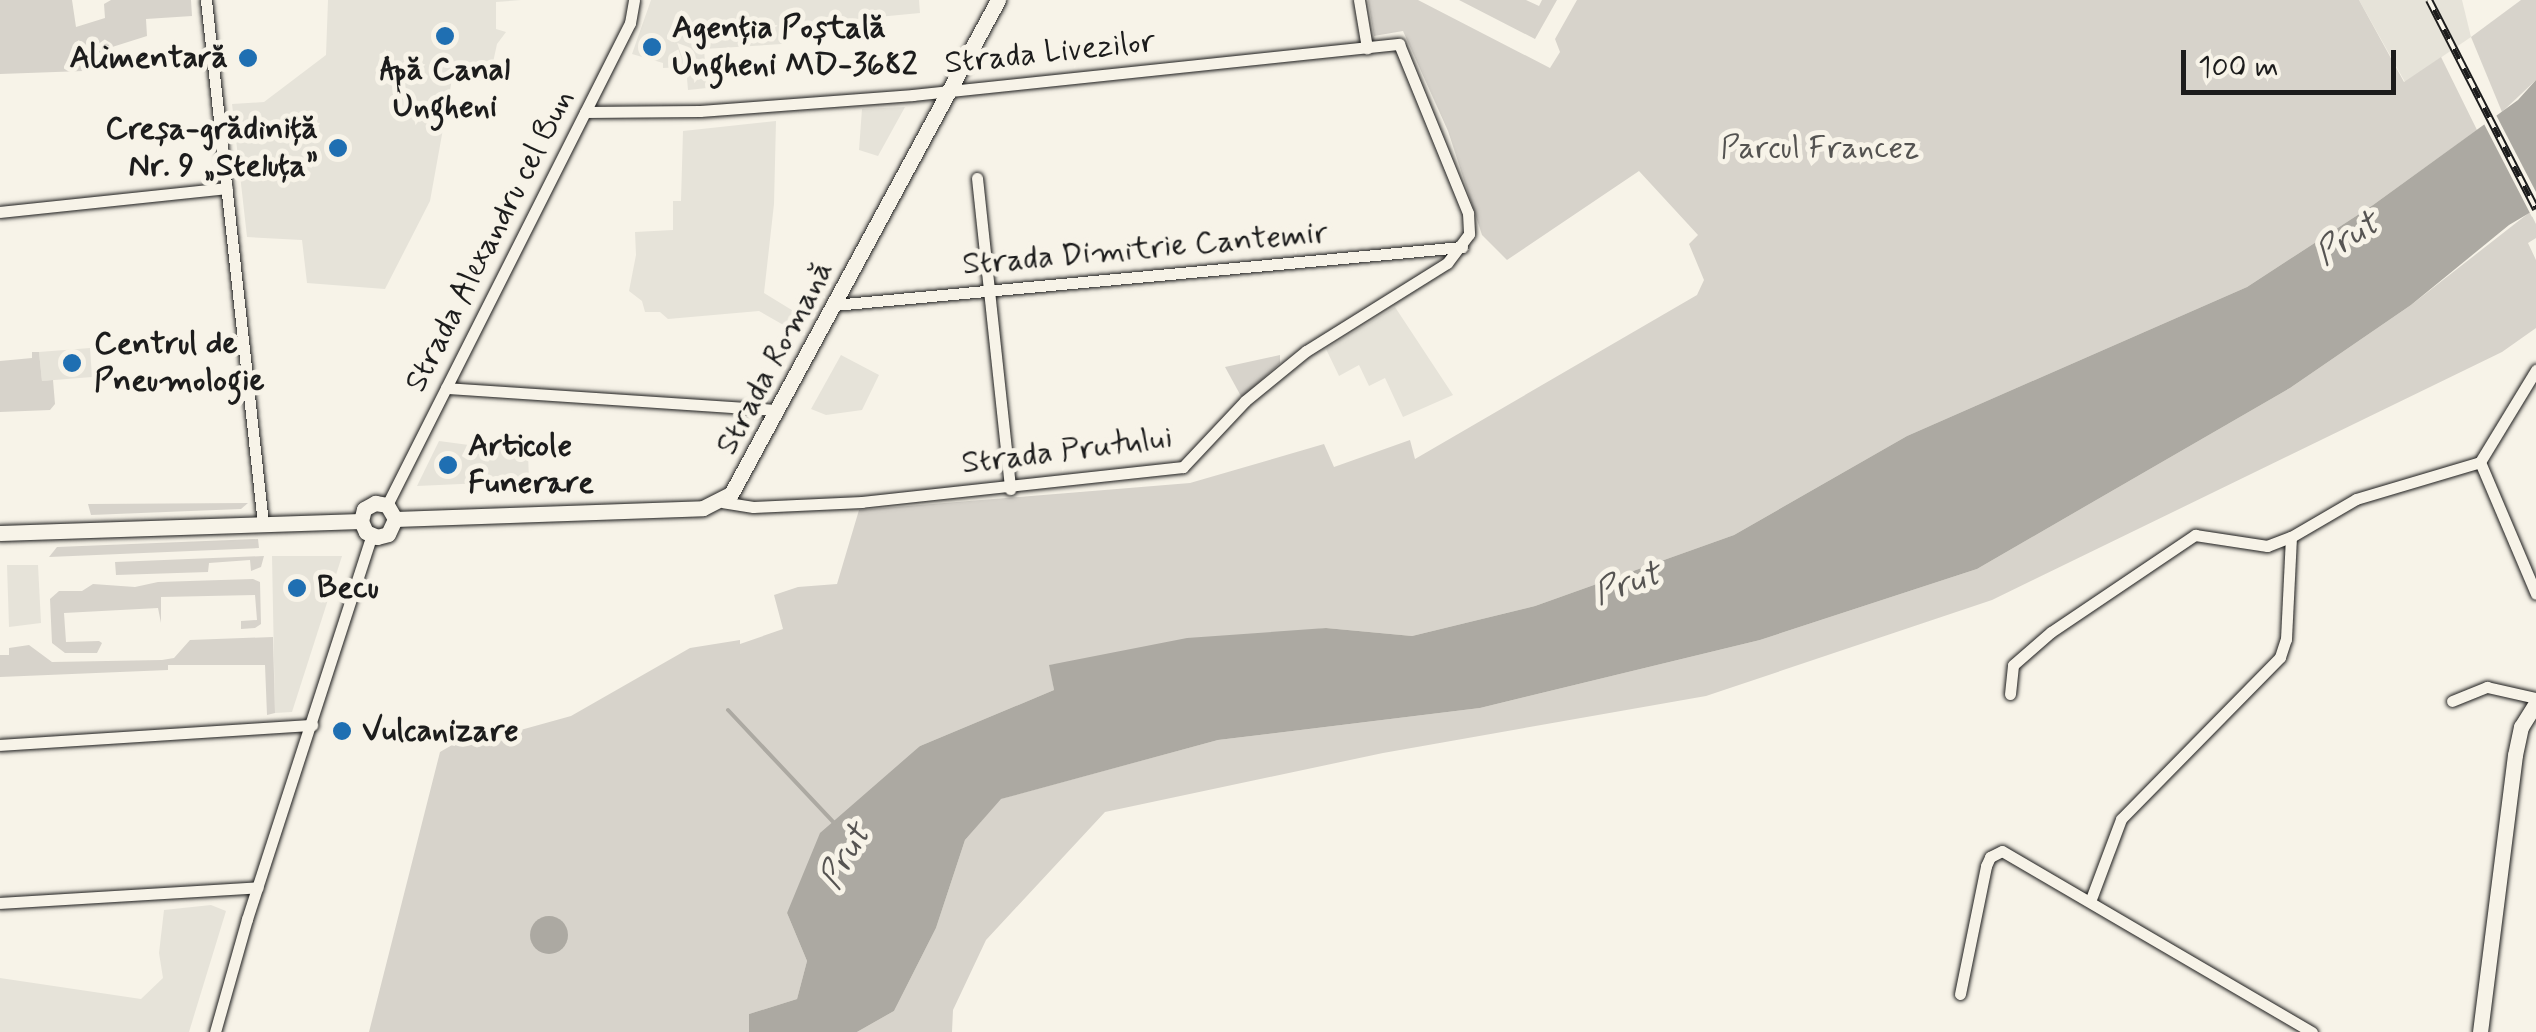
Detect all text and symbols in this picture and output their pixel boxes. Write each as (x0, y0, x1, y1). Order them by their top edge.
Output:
place label: Agenția Poștală Ungheni MD-3682 (672, 10, 913, 85)
street label: Strada Livezilor (941, 23, 1159, 83)
marker: Apă Canal Ungheni (434, 25, 456, 47)
scale bar (2186, 30, 2401, 92)
marker: Agenția Poștală Ungheni MD-3682 (641, 36, 663, 58)
place label: Alimentară (69, 39, 228, 77)
marker: Alimentară (237, 47, 259, 69)
text: 100 m (2198, 48, 2279, 87)
place label: Apă Canal Ungheni (380, 52, 510, 127)
street label: Strada Alexandru cel Bun (397, 83, 583, 399)
place label: Creșa-grădiniță Nr. 9 „Steluța” (105, 111, 318, 186)
park label: Parcul Francez (1718, 129, 1922, 167)
marker: Creșa-grădiniță Nr. 9 „Steluța” (327, 137, 349, 159)
water label: Prut (2307, 203, 2387, 275)
street label: Strada Dimitrie Cantemir (964, 214, 1326, 284)
street label: Strada Romană (706, 252, 844, 464)
place label: Centrul de Pneumologie (94, 326, 264, 401)
marker: Centrul de Pneumologie (59, 350, 85, 376)
street label: Strada Prutului (961, 419, 1173, 483)
place label: Articole Funerare (468, 428, 594, 503)
marker: Articole Funerare (437, 454, 459, 476)
water label: Prut (1588, 553, 1666, 615)
place label: Becu (317, 569, 379, 607)
marker: Becu (286, 577, 308, 599)
place label: Vulcanizare (362, 712, 519, 750)
marker: Vulcanizare (331, 720, 353, 742)
water label: Prut (810, 817, 880, 897)

